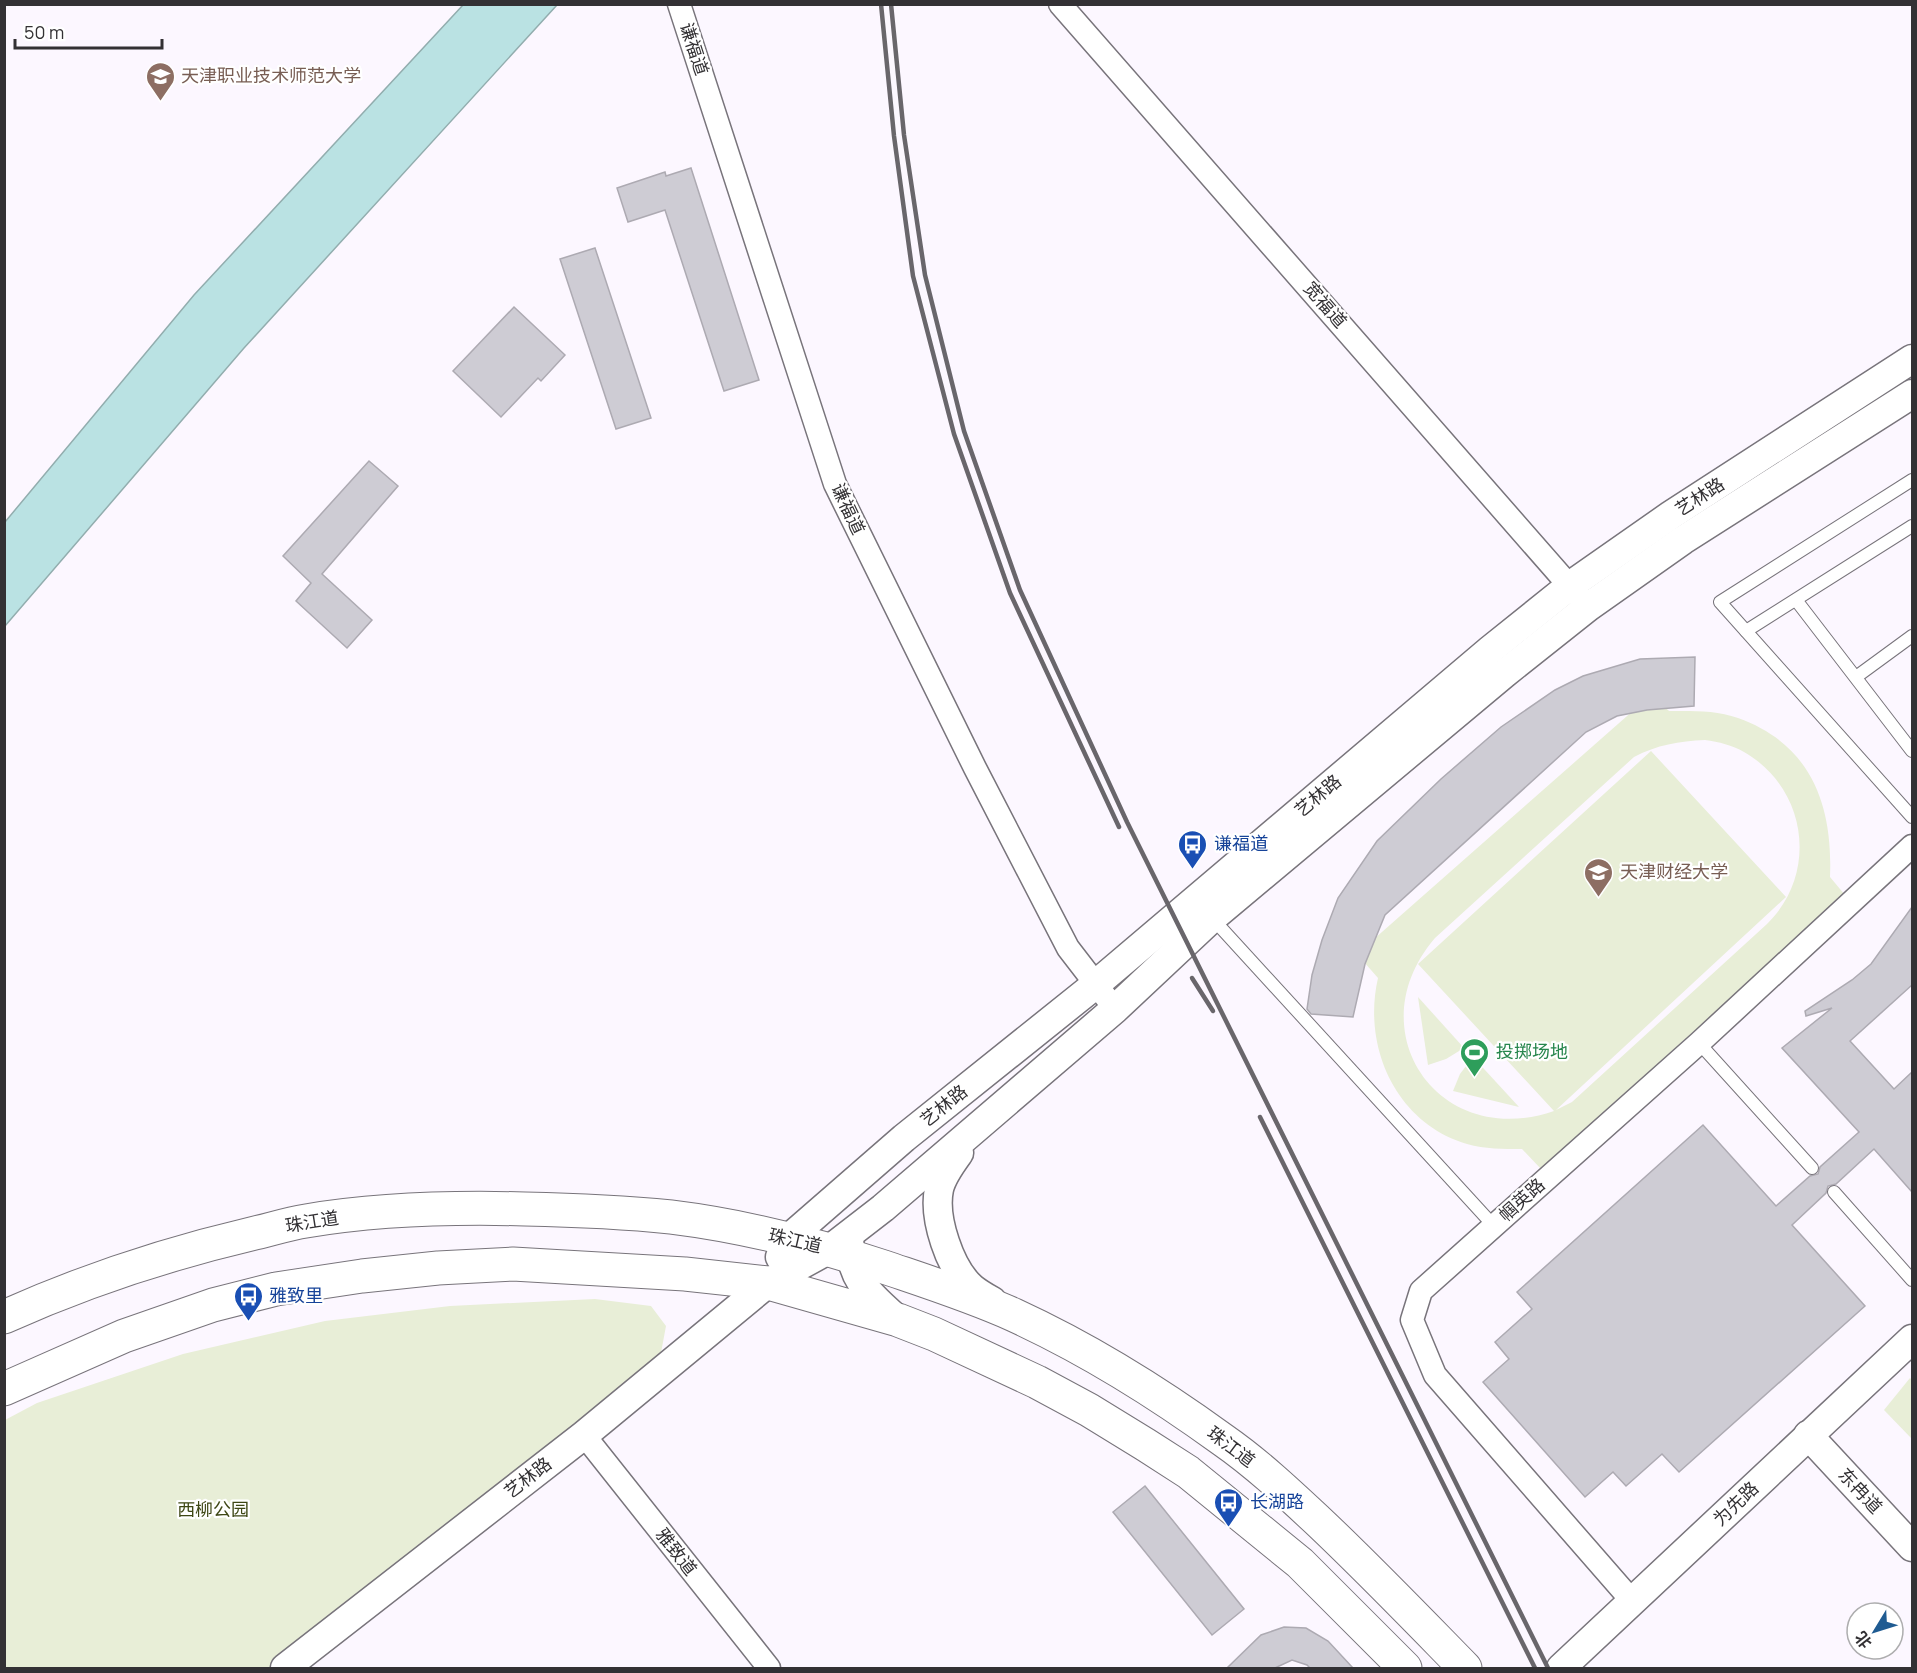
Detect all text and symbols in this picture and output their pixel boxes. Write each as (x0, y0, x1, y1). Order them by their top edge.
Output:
scale bar (15, 12, 162, 50)
street label: 谦福道 (675, 19, 715, 78)
text: 50 m (24, 20, 64, 44)
school or university icon: 天津职业技术师范大学 (144, 60, 176, 102)
place label: 天津职业技术师范大学 (181, 63, 361, 87)
street label: 宽福道 (1299, 276, 1353, 333)
street label: 艺林路 (1670, 471, 1729, 521)
street label: 谦福道 (827, 479, 871, 538)
street label: 艺林路 (1289, 769, 1346, 822)
bus stop icon: 谦福道 (1177, 828, 1209, 870)
place label: 谦福道 (1214, 831, 1268, 855)
school or university icon: 天津财经大学 (1583, 856, 1615, 898)
place label: 天津财经大学 (1620, 859, 1728, 883)
sports icon: 投掷场地 (1459, 1036, 1491, 1078)
place label: 投掷场地 (1496, 1039, 1568, 1063)
street label: 艺林路 (915, 1079, 972, 1132)
street label: 帼英路 (1493, 1172, 1549, 1226)
street label: 珠江道 (283, 1205, 340, 1237)
street label: 珠江道 (766, 1222, 824, 1258)
bus stop icon: 雅致里 (232, 1280, 264, 1322)
place label: 雅致里 (269, 1283, 323, 1307)
street label: 珠江道 (1203, 1420, 1260, 1472)
street label: 艺林路 (499, 1451, 556, 1503)
street label: 东冉道 (1834, 1462, 1888, 1518)
street label: 为先路 (1708, 1476, 1763, 1531)
bus stop icon: 长湖路 (1213, 1486, 1245, 1528)
place label: 长湖路 (1250, 1489, 1304, 1513)
park label: 西柳公园 (177, 1497, 249, 1521)
street label: 雅致道 (651, 1523, 703, 1580)
north arrow (1845, 1601, 1905, 1661)
text: 北 (1850, 1627, 1877, 1653)

